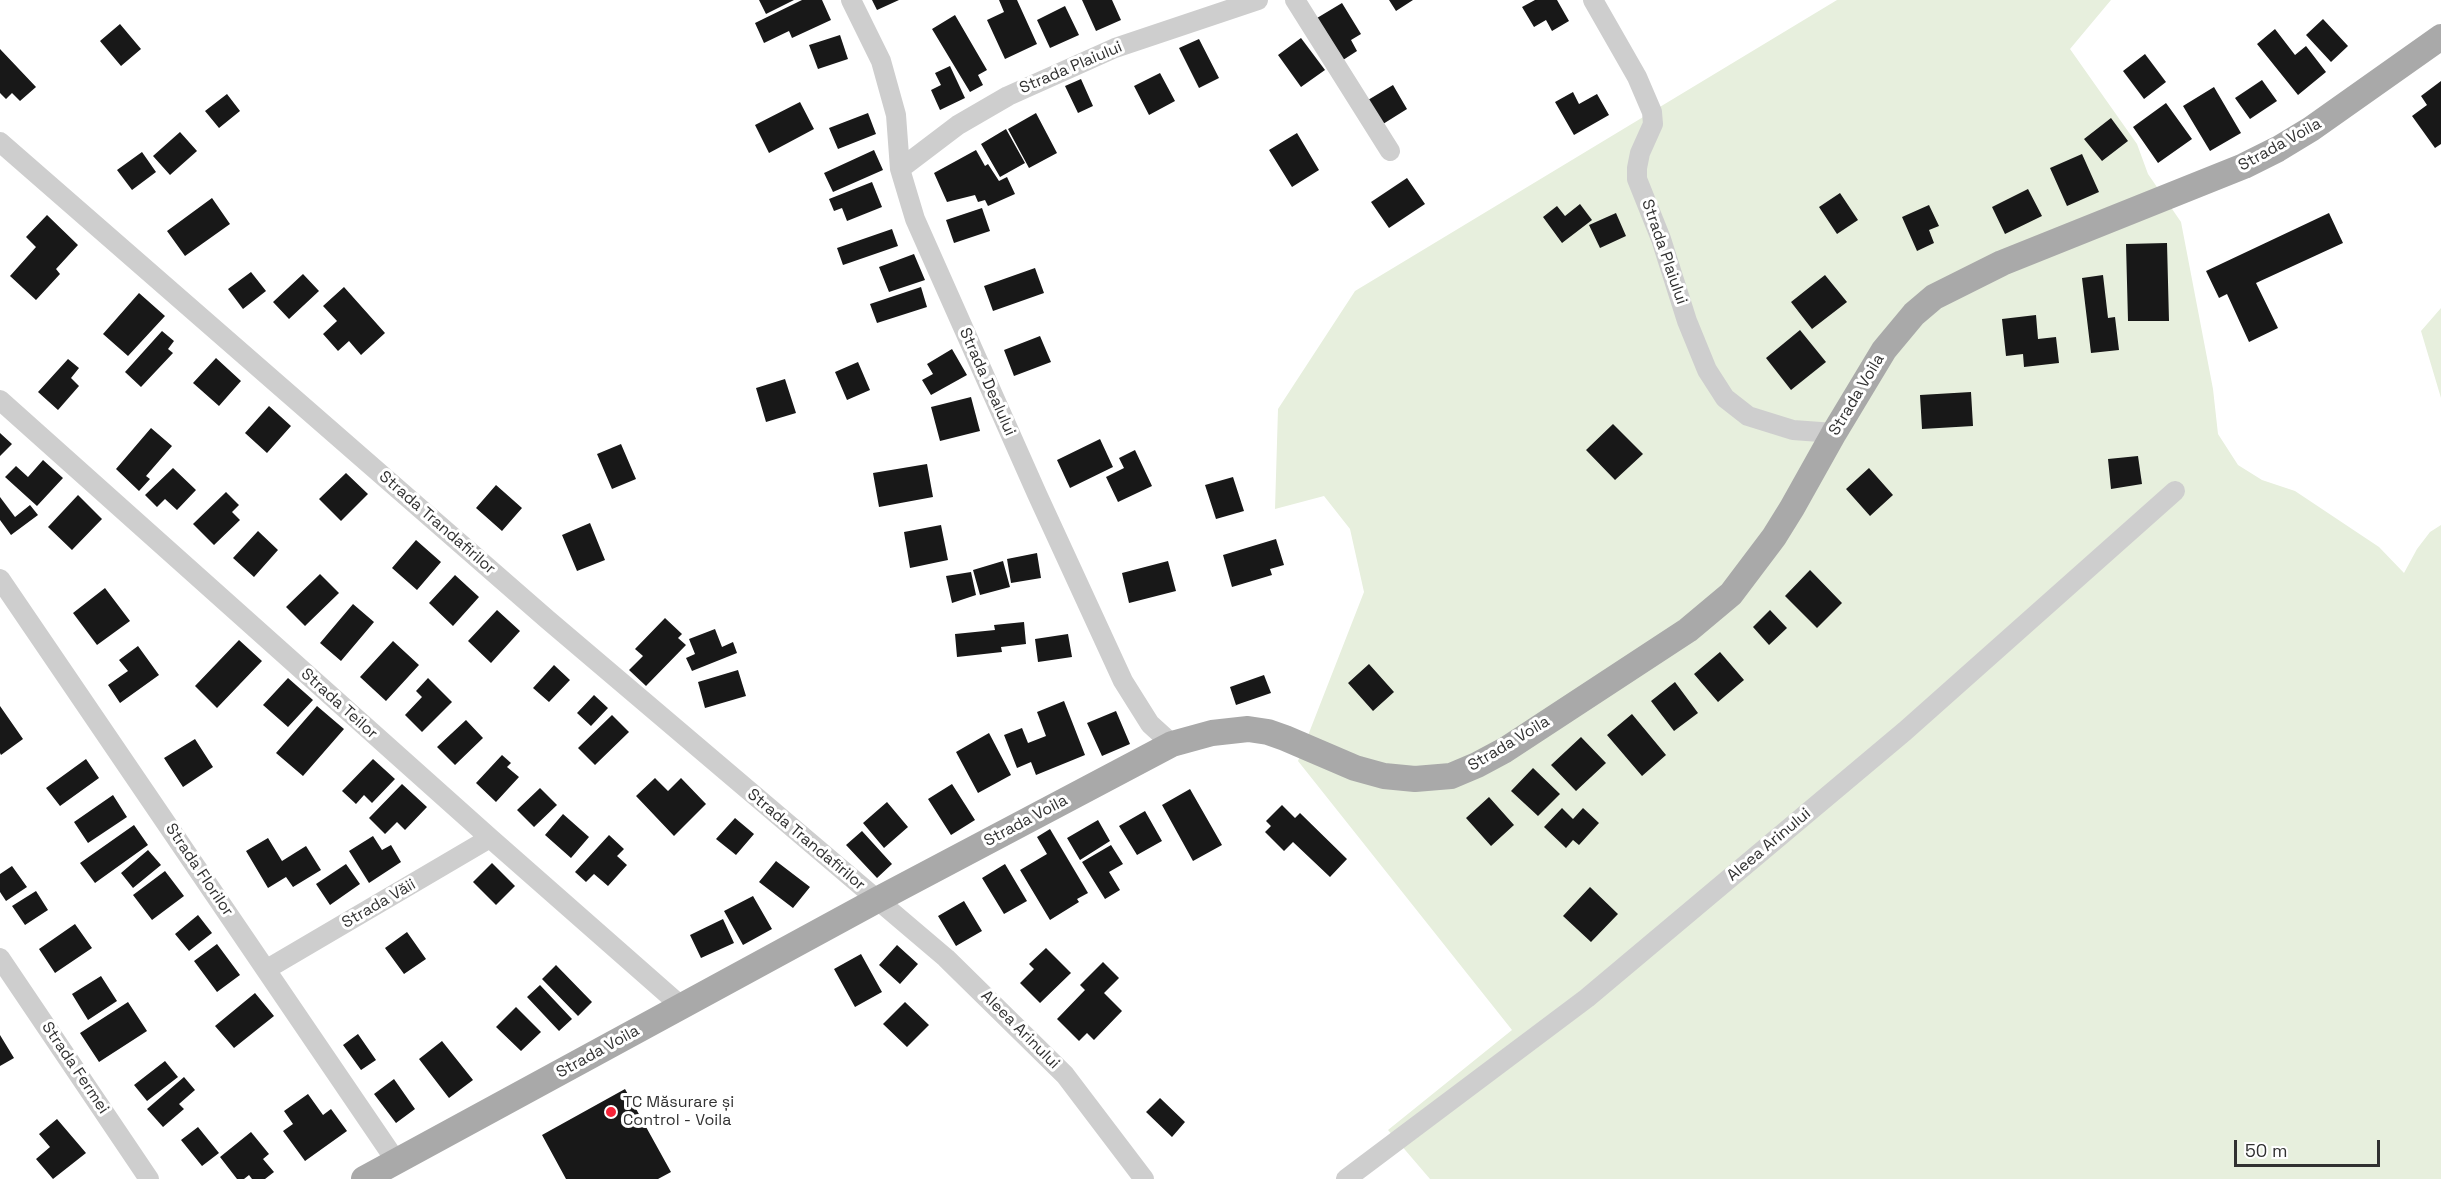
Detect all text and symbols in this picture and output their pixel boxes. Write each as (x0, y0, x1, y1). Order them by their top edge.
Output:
street label: Strada Plaiului (1017, 38, 1125, 98)
street label: Strada Voila (2235, 114, 2325, 176)
street label: Strada Plaiului (1637, 197, 1691, 307)
street label: Strada Dealului (955, 325, 1019, 439)
street label: Strada Voila (1825, 351, 1889, 439)
street label: Strada Trandafirilor (375, 467, 499, 579)
street label: Strada Teilor (297, 665, 381, 743)
street label: Strada Voila (1465, 712, 1553, 776)
street label: Strada Trandafirilor (743, 785, 869, 895)
street label: Strada Voila (981, 791, 1071, 851)
street label: Aleea Arinului (1723, 804, 1815, 886)
street label: Strada Florilor (161, 820, 237, 920)
street label: Strada Văii (339, 875, 419, 933)
street label: Aleea Arinului (977, 987, 1063, 1073)
street label: Strada Fermei (37, 1018, 113, 1118)
street label: Strada Voila (553, 1021, 643, 1083)
place label: TC Măsurare și Control - Voila (623, 1093, 734, 1131)
marker: TC Măsurare și Control - Voila (604, 1105, 618, 1119)
scale bar (2237, 1128, 2382, 1166)
text: 50 m (2245, 1139, 2287, 1162)

